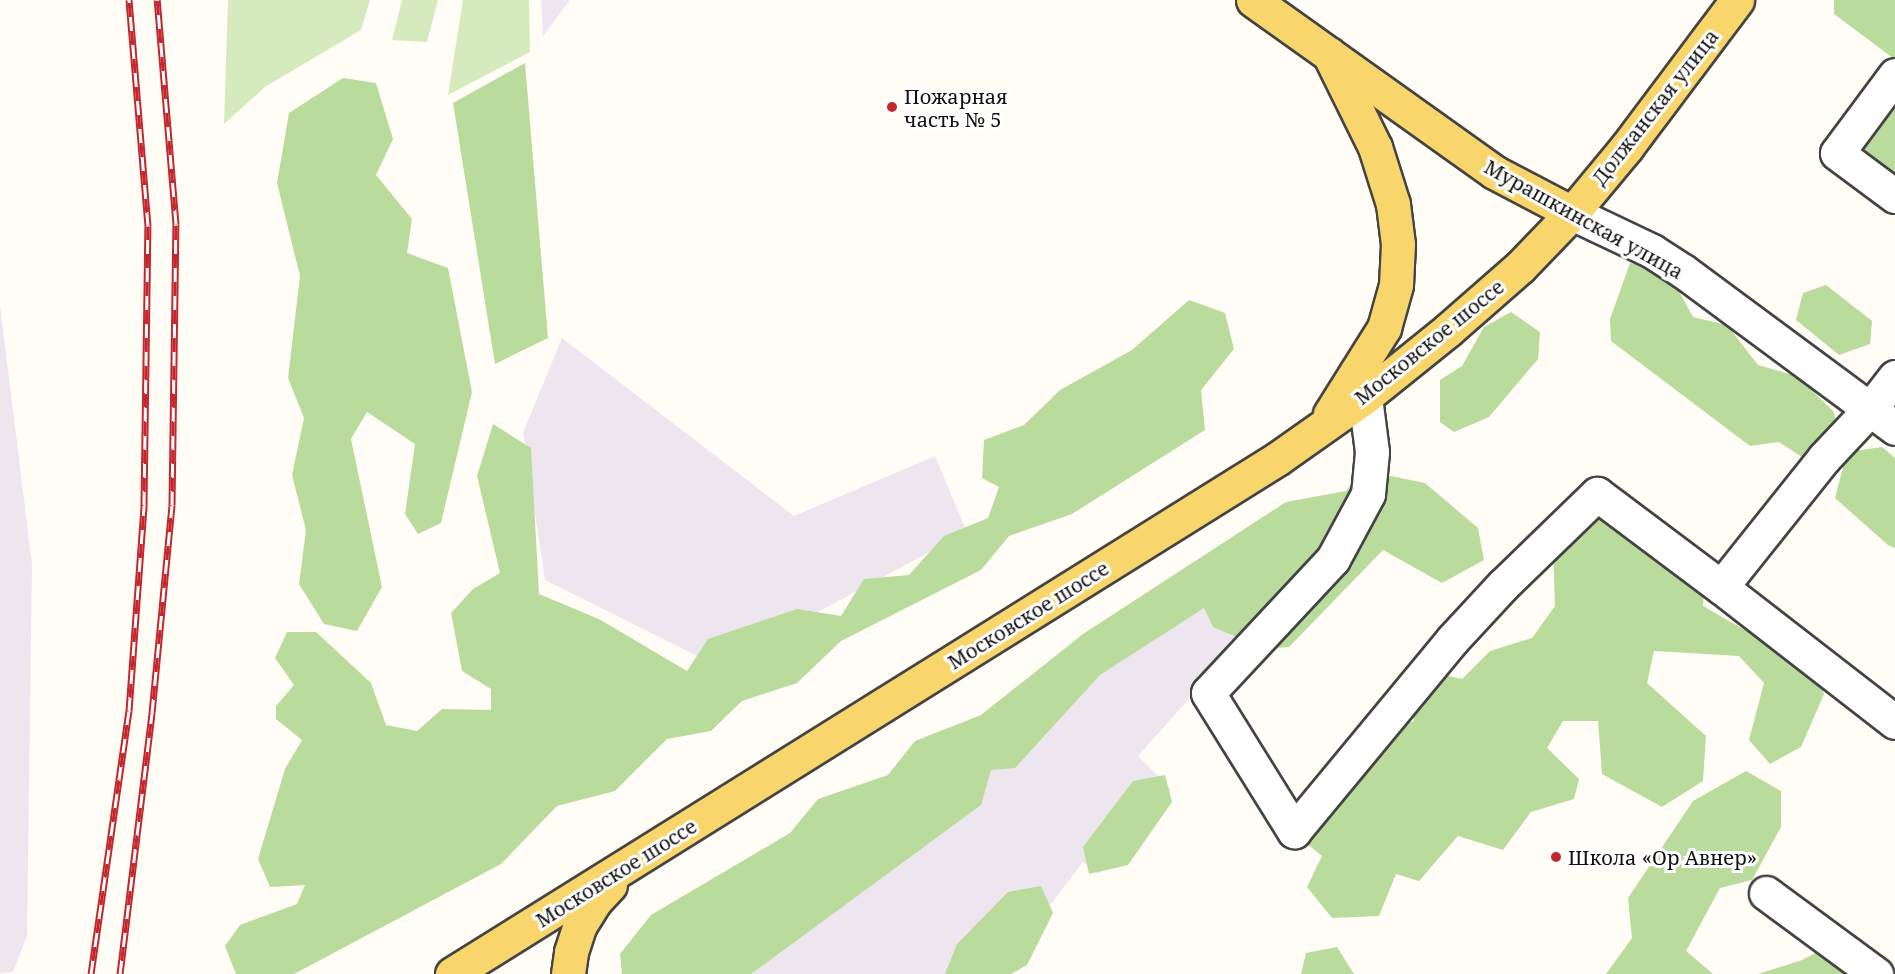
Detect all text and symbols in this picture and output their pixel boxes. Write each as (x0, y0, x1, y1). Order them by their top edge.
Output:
street label: Должанская улица (1587, 24, 1723, 190)
place label: Пожарная часть № 5 (904, 84, 1008, 131)
marker: Пожарная часть № 5 (885, 100, 899, 114)
street label: Мурашкинская улица (1480, 154, 1688, 284)
street label: Московское шоссе (1350, 274, 1508, 410)
street label: Московское шоссе (943, 556, 1113, 674)
street label: Московское шоссе (531, 814, 701, 932)
place label: Школа «Ор Авнер» (1568, 845, 1757, 869)
marker: Школа «Ор Авнер» (1549, 850, 1563, 864)

